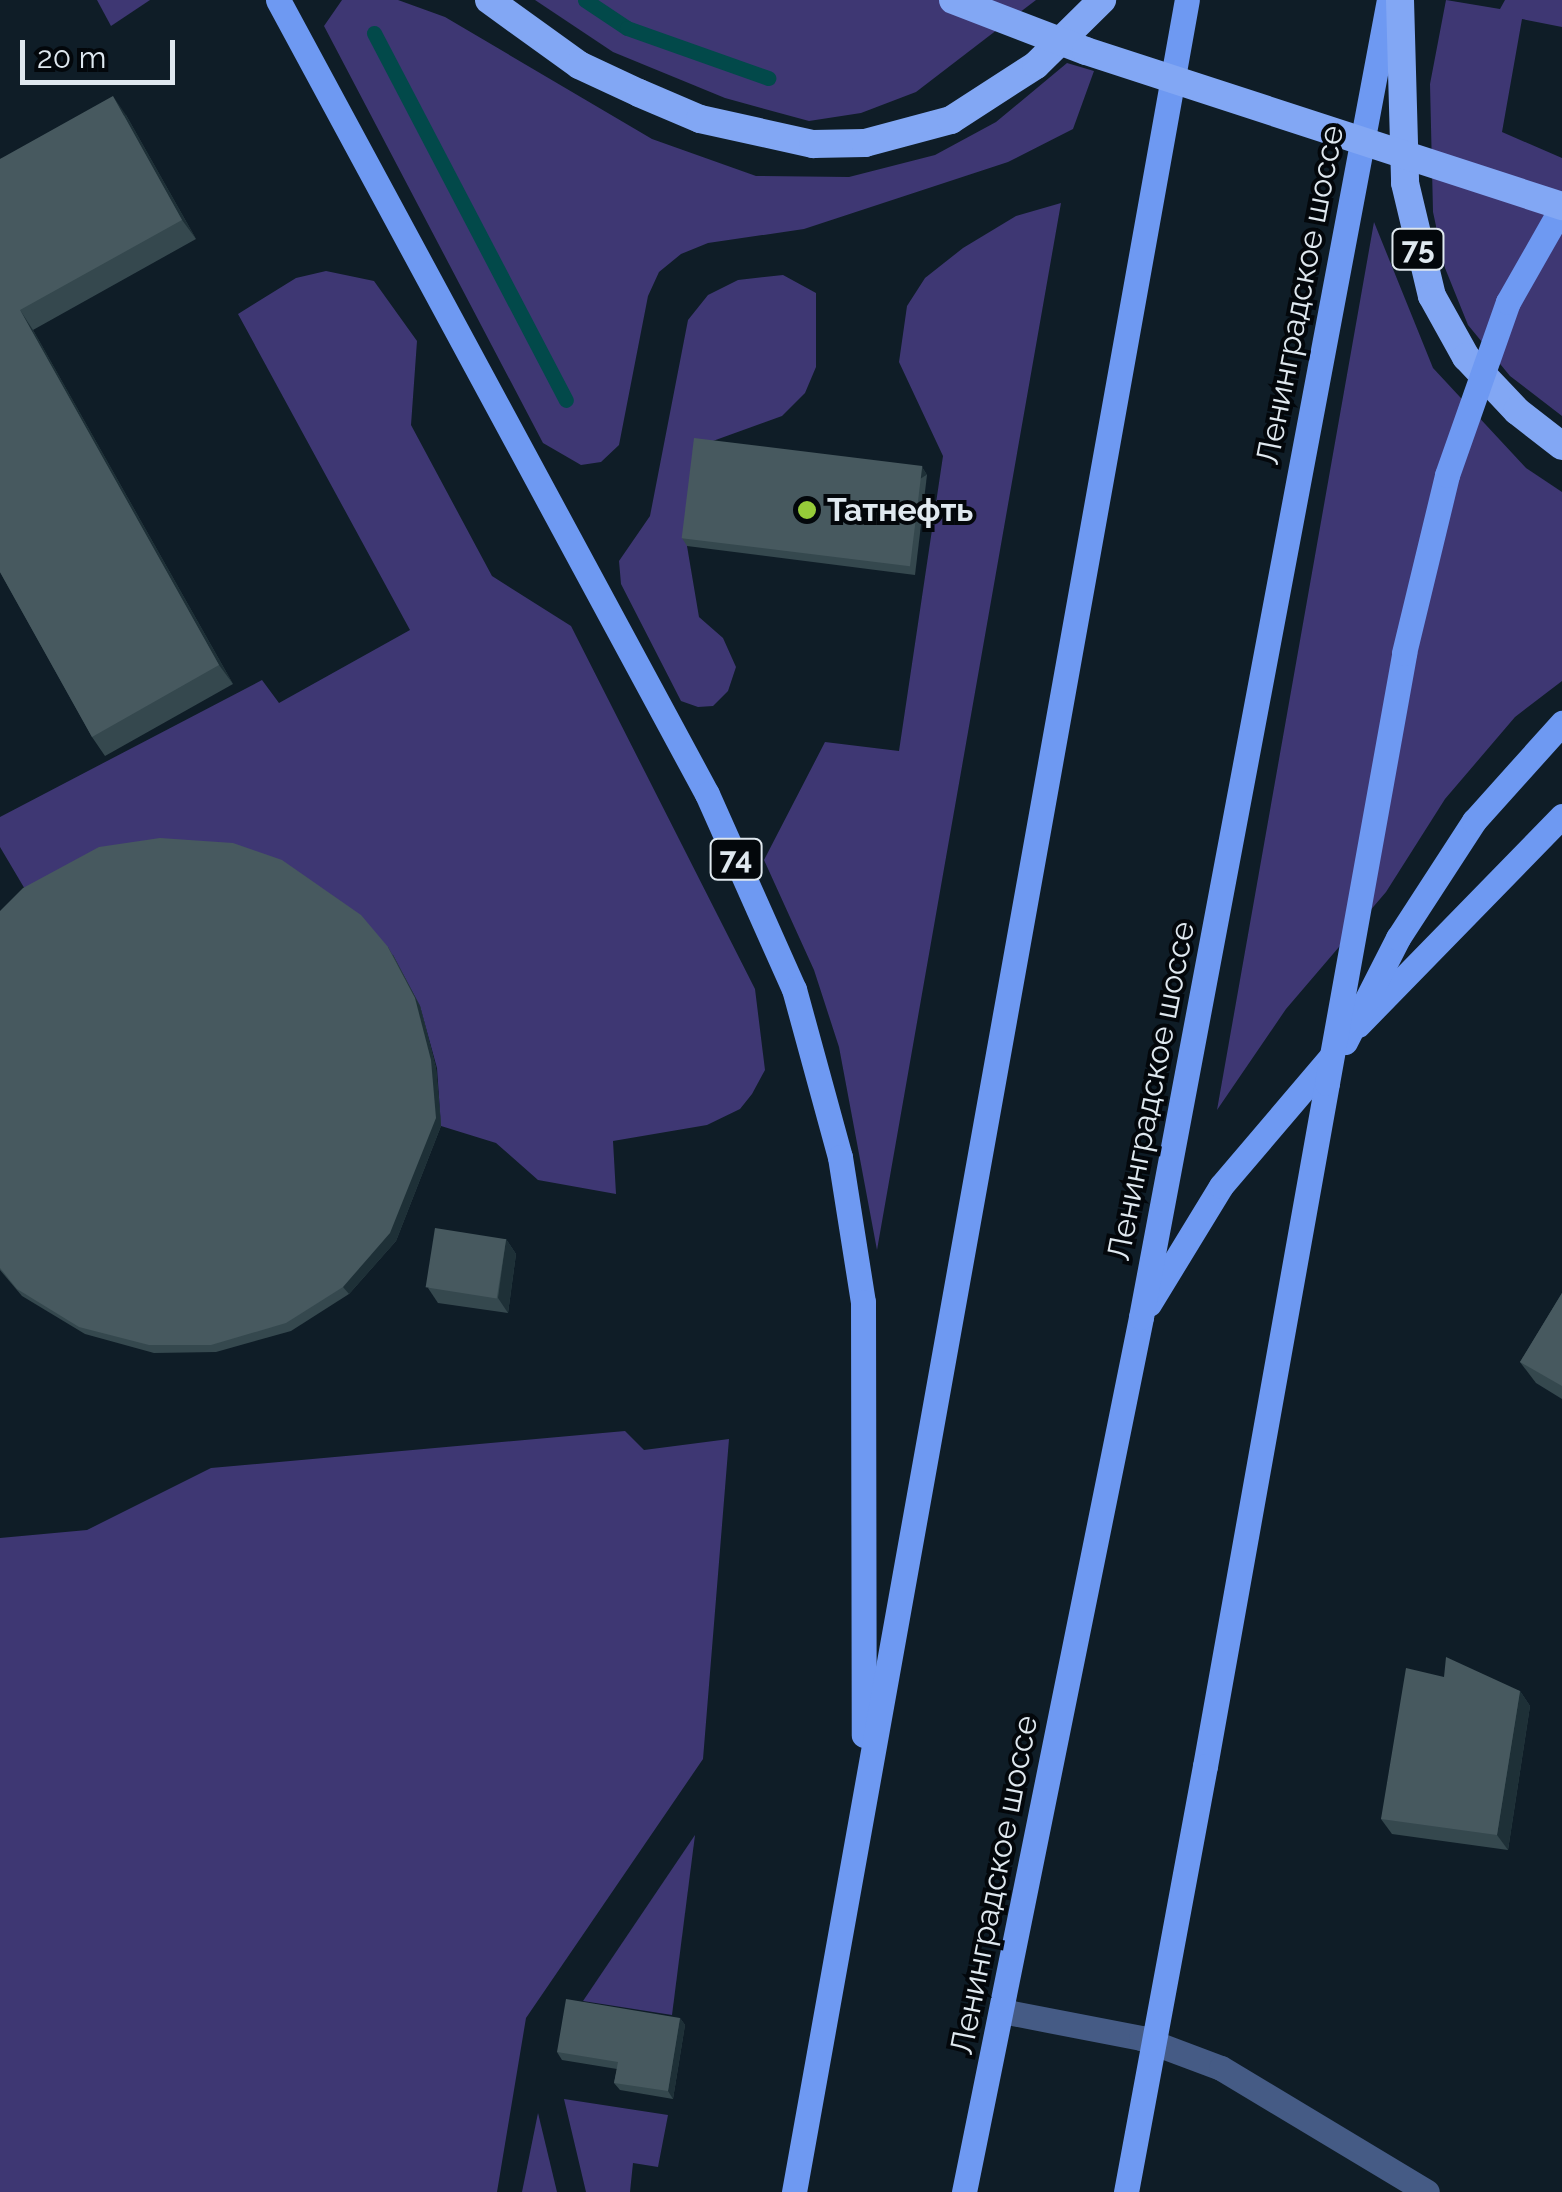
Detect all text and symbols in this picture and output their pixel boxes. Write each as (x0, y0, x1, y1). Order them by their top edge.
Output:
scale bar (25, 20, 180, 82)
text: 20 m (37, 40, 106, 75)
street label: Ленинградское шоссе (1248, 122, 1352, 468)
road number: 75 (1390, 224, 1446, 274)
place label: Татнефть (827, 491, 973, 529)
marker: Татнефть (796, 499, 818, 521)
road number: 74 (708, 834, 764, 884)
street label: Ленинградское шоссе (1099, 918, 1203, 1264)
street label: Ленинградское шоссе (942, 1712, 1046, 2058)

